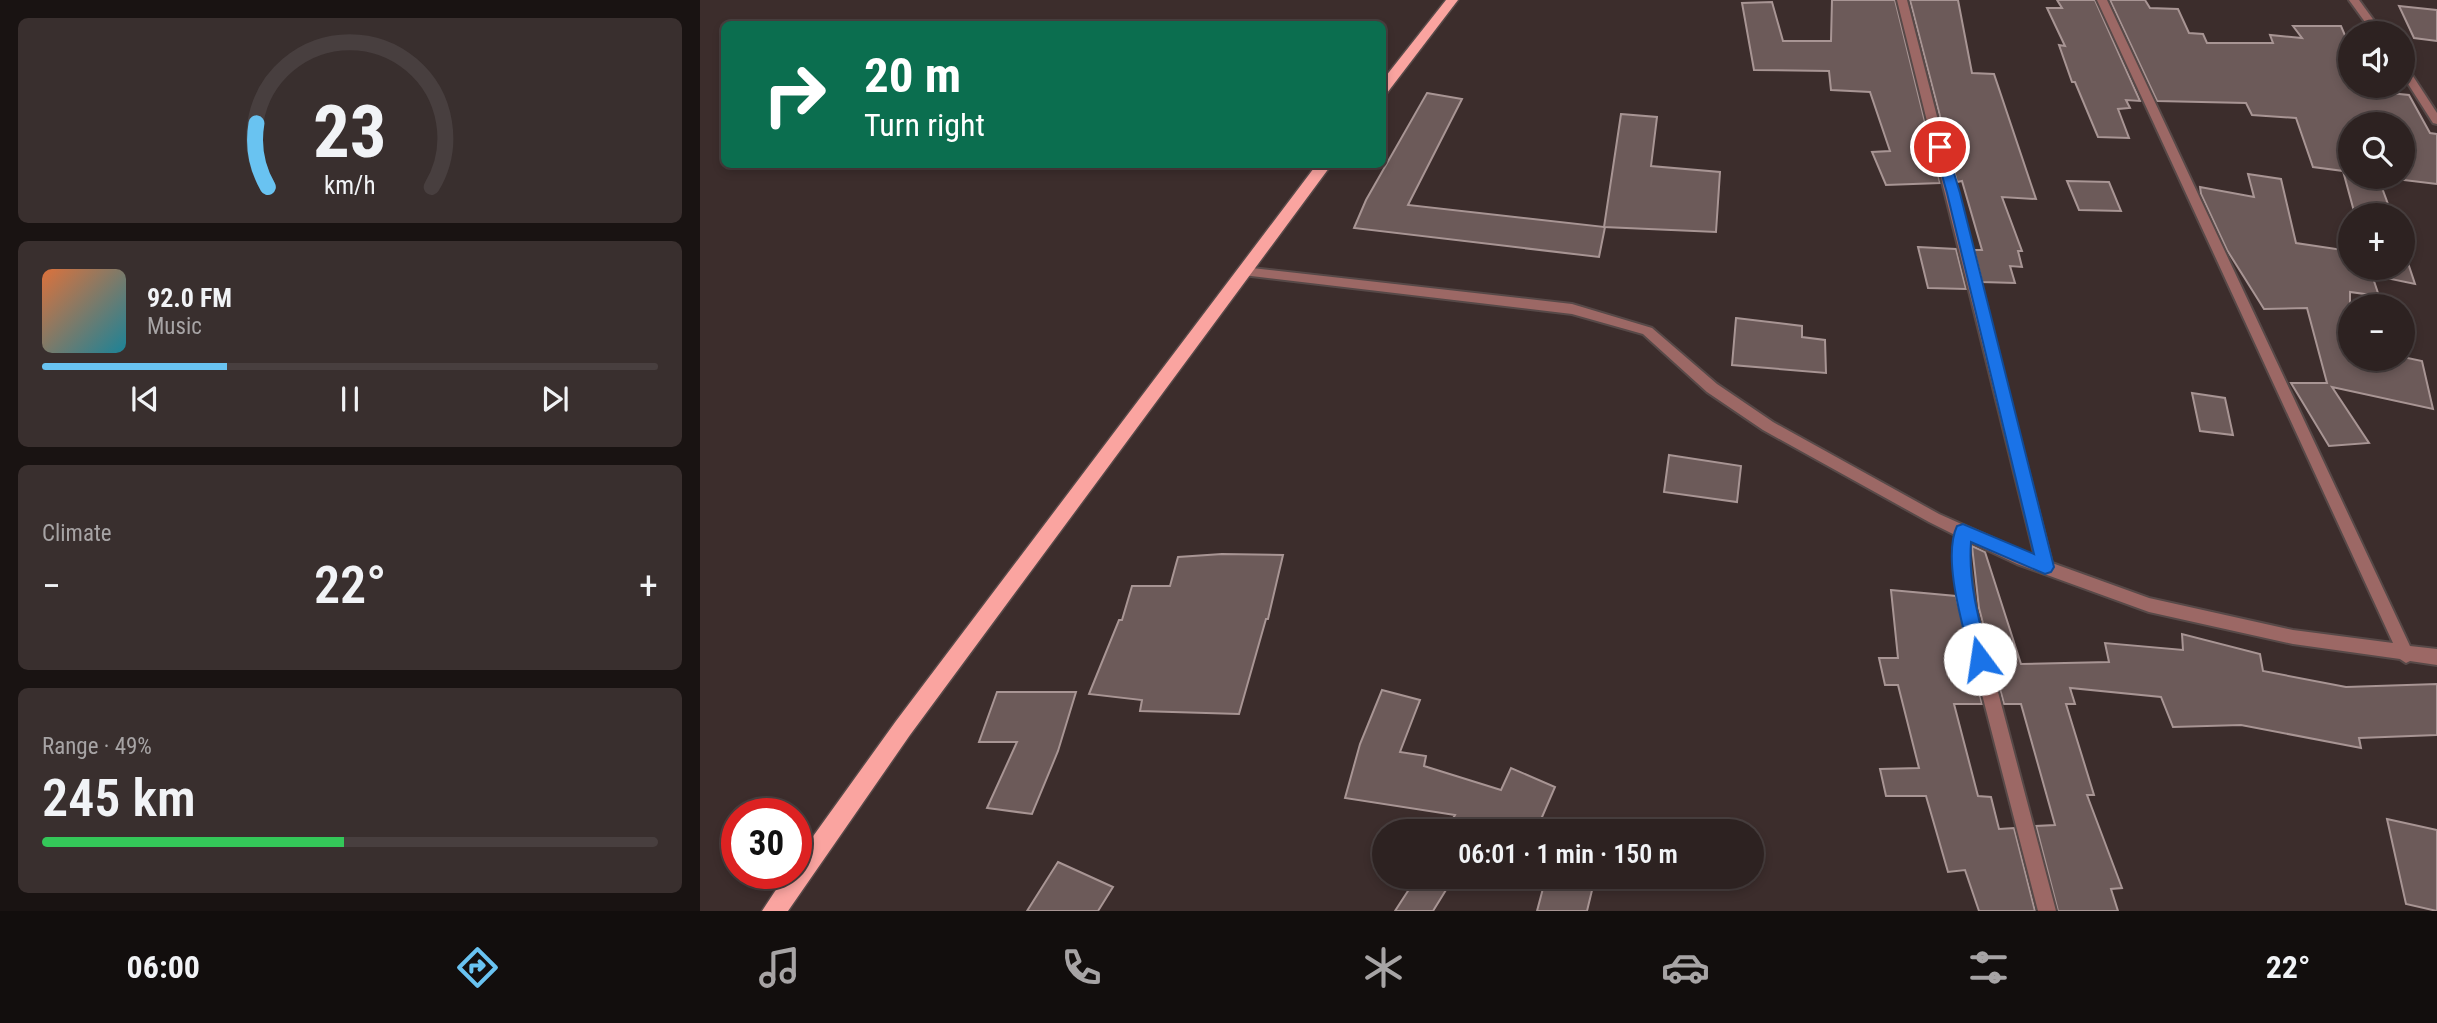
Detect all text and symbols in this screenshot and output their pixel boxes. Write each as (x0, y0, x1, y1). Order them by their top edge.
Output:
map controls (2338, 21, 2415, 371)
button: sound (2338, 21, 2415, 98)
text: 20 m (864, 47, 961, 104)
icon: right (749, 49, 840, 140)
text: 23 (313, 89, 387, 175)
text: Turn right (864, 106, 985, 144)
button: search (2338, 112, 2415, 189)
pin (1910, 117, 1970, 177)
icon: arrive (1921, 128, 1959, 166)
text: km/h (324, 170, 376, 199)
button: + (2338, 203, 2415, 280)
text: 92.0 FM (147, 283, 232, 313)
button: − (2338, 294, 2415, 371)
text: Music (147, 313, 202, 340)
icon: previous (126, 380, 164, 418)
icon: pause (331, 380, 369, 418)
icon: next (536, 380, 574, 418)
text: Climate (42, 520, 112, 547)
text: 22° (314, 555, 386, 616)
text: − (42, 564, 61, 608)
text: + (639, 564, 658, 608)
position arrow (1943, 622, 2017, 696)
text: Range · 49% (42, 733, 152, 760)
text: 245 km (42, 768, 196, 829)
speed limit sign: 30 (721, 798, 812, 889)
text: 06:01 · 1 min · 150 m (1458, 839, 1678, 869)
icon: directions (453, 943, 502, 992)
icon: music (755, 943, 804, 992)
icon: phone (1057, 943, 1106, 992)
icon: climate (1359, 943, 1408, 992)
icon: car (1661, 943, 1710, 992)
icon: filters (1964, 943, 2013, 992)
text: 06:00 (127, 948, 200, 986)
text: 22° (2266, 948, 2310, 986)

